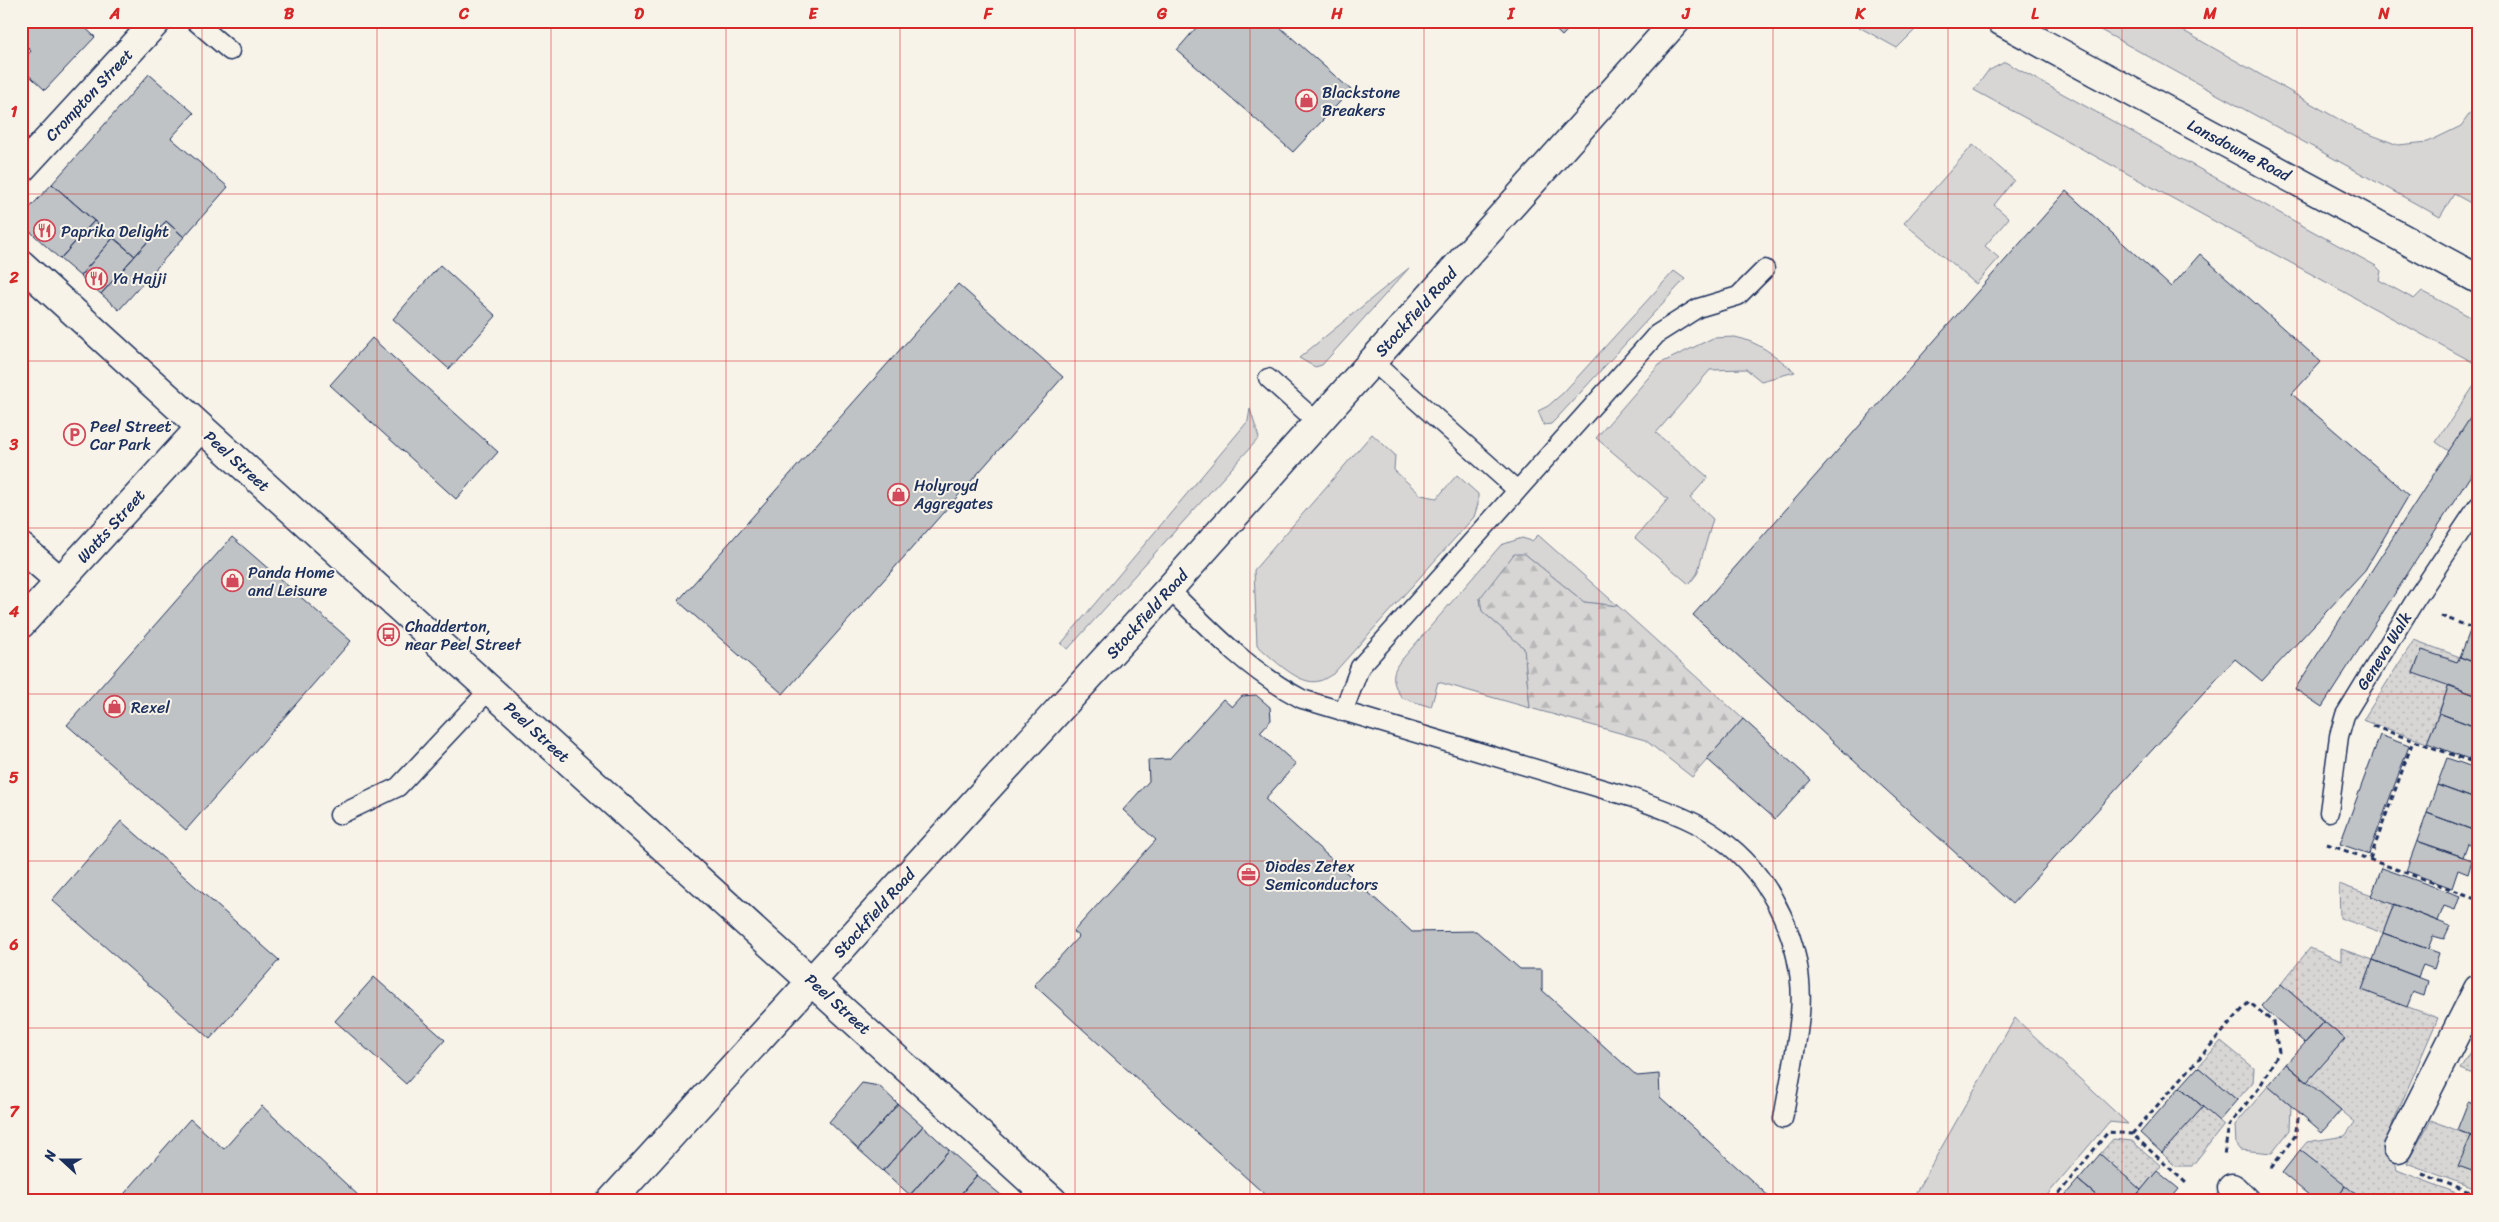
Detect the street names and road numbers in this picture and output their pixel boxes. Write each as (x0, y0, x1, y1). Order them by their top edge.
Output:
street label: Crompton Street (38, 41, 140, 149)
street label: Lansdowne Road (2182, 110, 2297, 190)
street label: Stockfield Road (1367, 259, 1466, 364)
street label: Peel Street (197, 423, 277, 499)
street label: Watts Street (69, 482, 153, 570)
street label: Stockfield Road (1098, 561, 1197, 666)
street label: Geneva Walk (2348, 606, 2420, 696)
street label: Peel Street (497, 694, 577, 770)
street label: Stockfield Road (825, 860, 924, 965)
street label: Peel Street (798, 966, 878, 1042)

